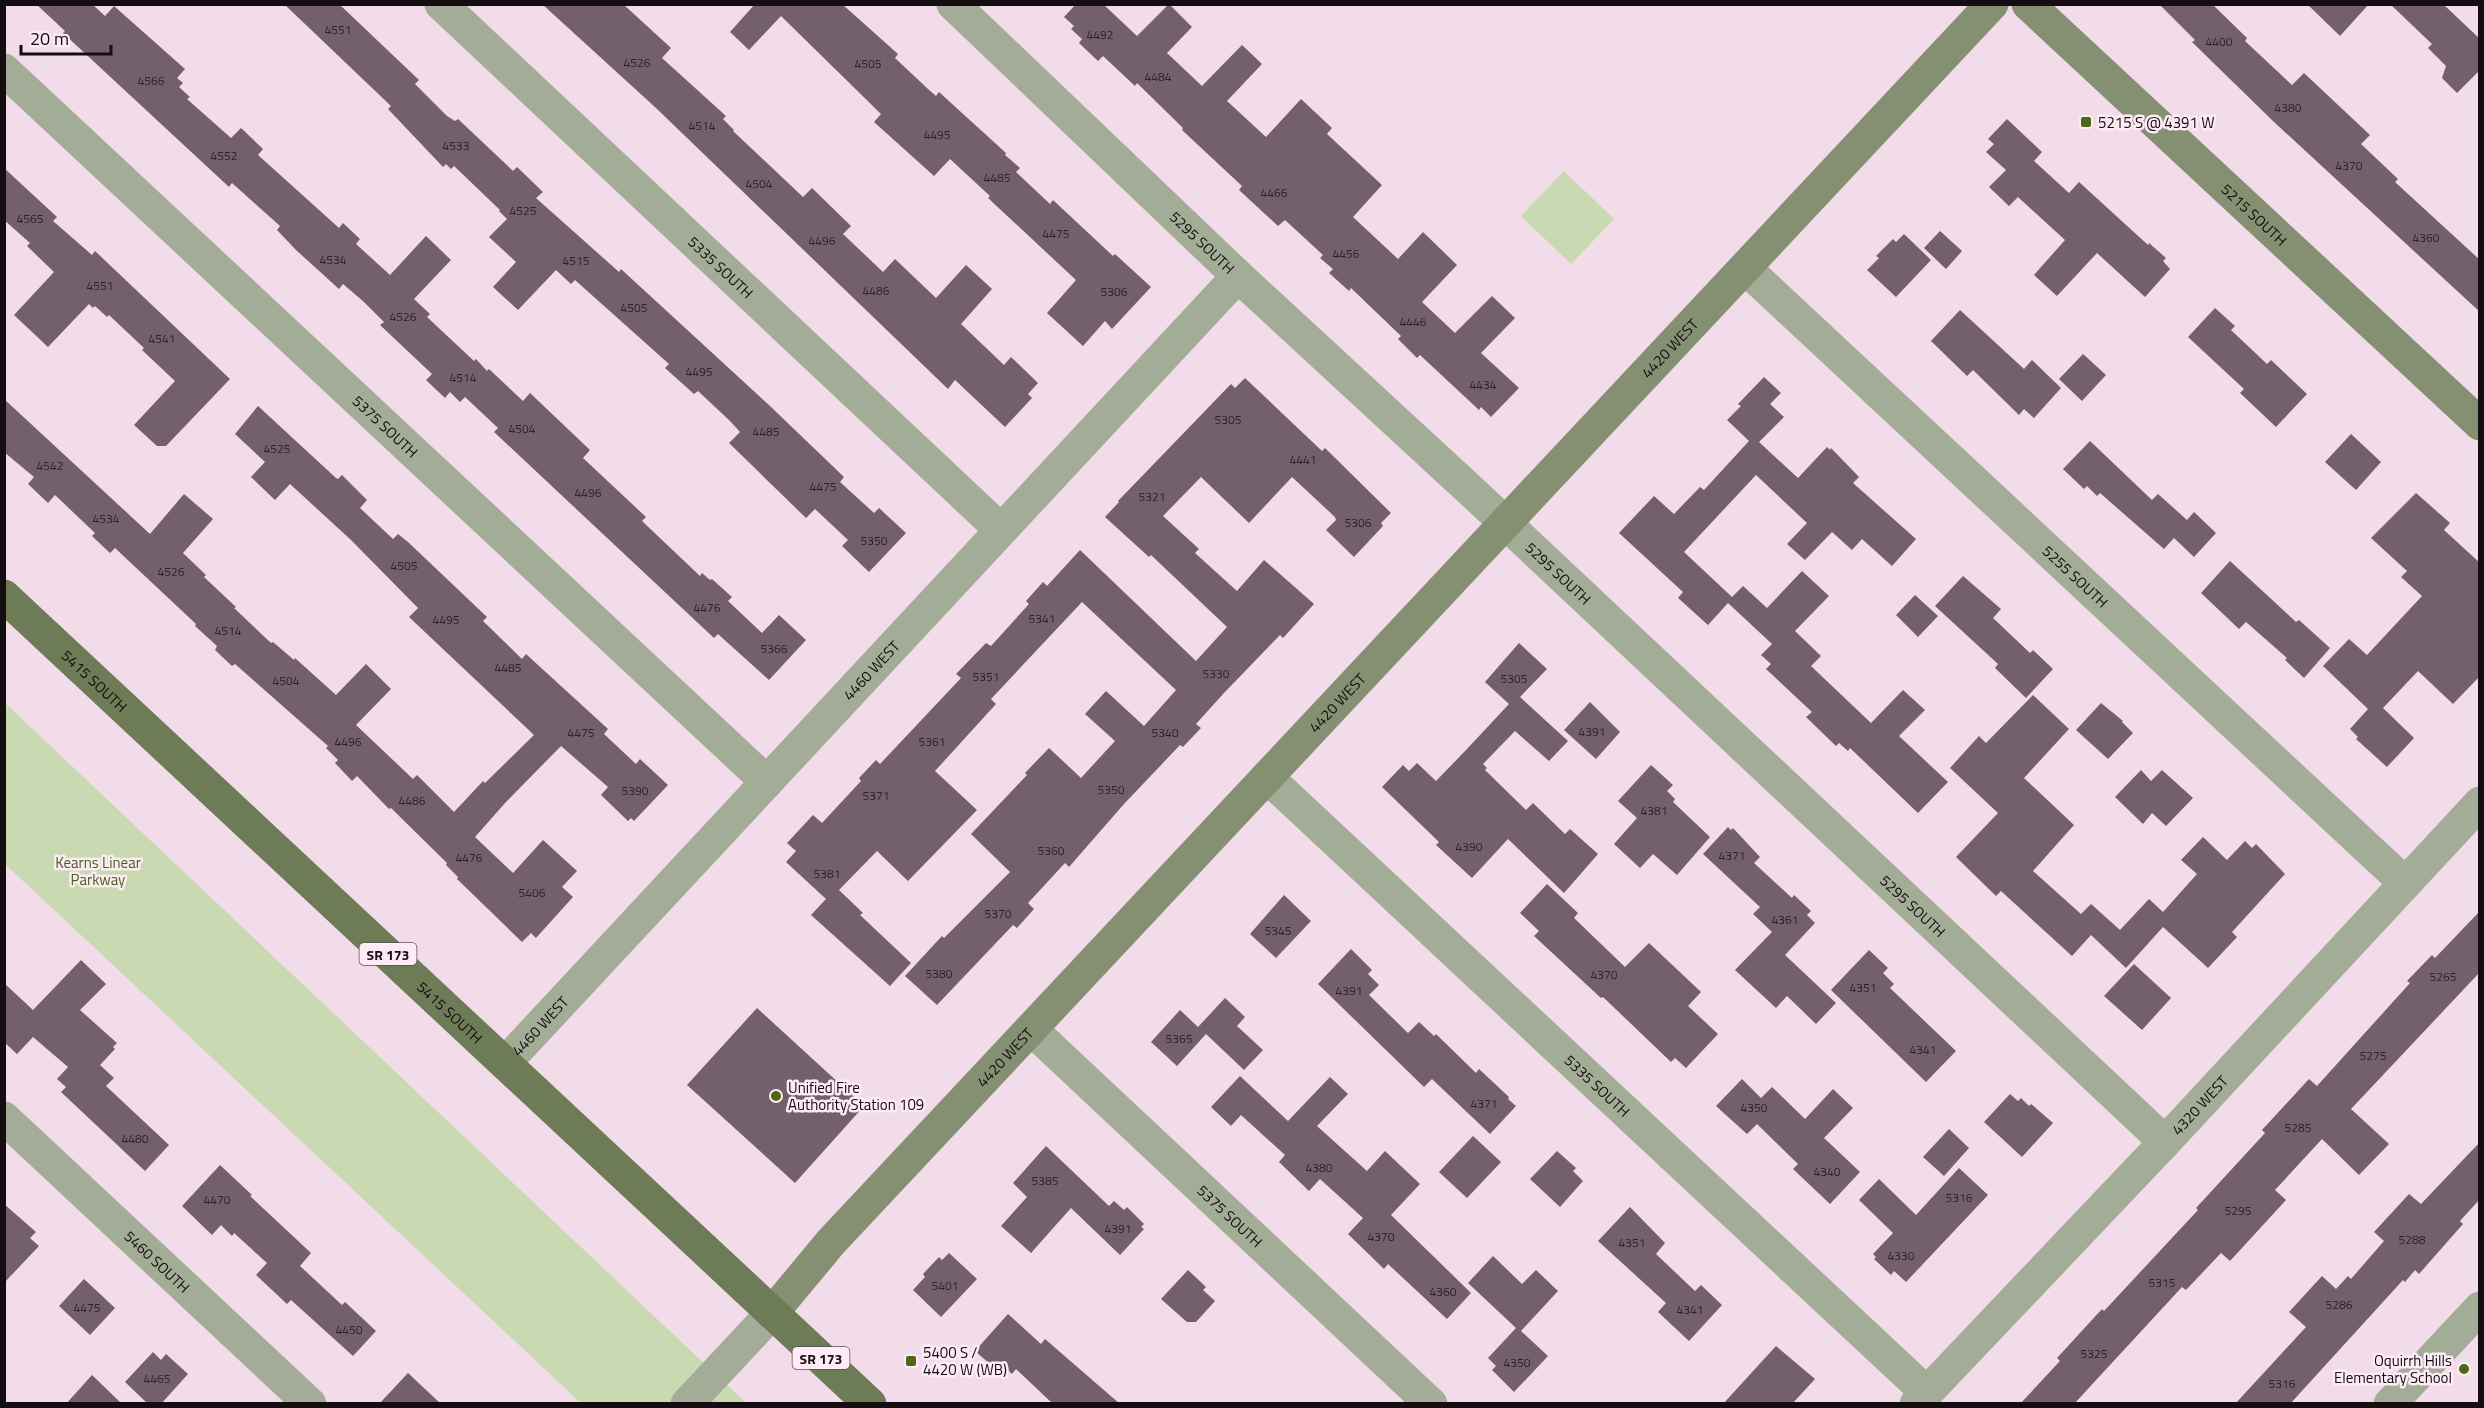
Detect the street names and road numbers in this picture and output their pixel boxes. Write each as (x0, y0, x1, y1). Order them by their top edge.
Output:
street label: 5215 SOUTH (2216, 178, 2292, 251)
street label: 5295 SOUTH (1165, 205, 1240, 279)
street label: 5335 SOUTH (683, 230, 759, 304)
street label: 4420 WEST (1636, 313, 1703, 383)
street label: 5375 SOUTH (348, 390, 424, 463)
street label: 5295 SOUTH (1521, 536, 1597, 610)
street label: 5255 SOUTH (2038, 540, 2114, 613)
street label: 4460 WEST (837, 635, 905, 705)
street label: 5415 SOUTH (57, 644, 133, 717)
street label: 4420 WEST (1303, 667, 1371, 738)
street label: 5295 SOUTH (1875, 869, 1951, 942)
road number: SR 173 (360, 943, 416, 965)
street label: 5415 SOUTH (412, 976, 488, 1049)
street label: 4460 WEST (506, 990, 574, 1061)
street label: 4420 WEST (971, 1022, 1038, 1092)
street label: 5335 SOUTH (1559, 1049, 1636, 1122)
street label: 4320 WEST (2166, 1070, 2233, 1140)
street label: 5375 SOUTH (1192, 1179, 1268, 1252)
street label: 5460 SOUTH (119, 1225, 195, 1298)
road number: SR 173 (792, 1347, 850, 1369)

